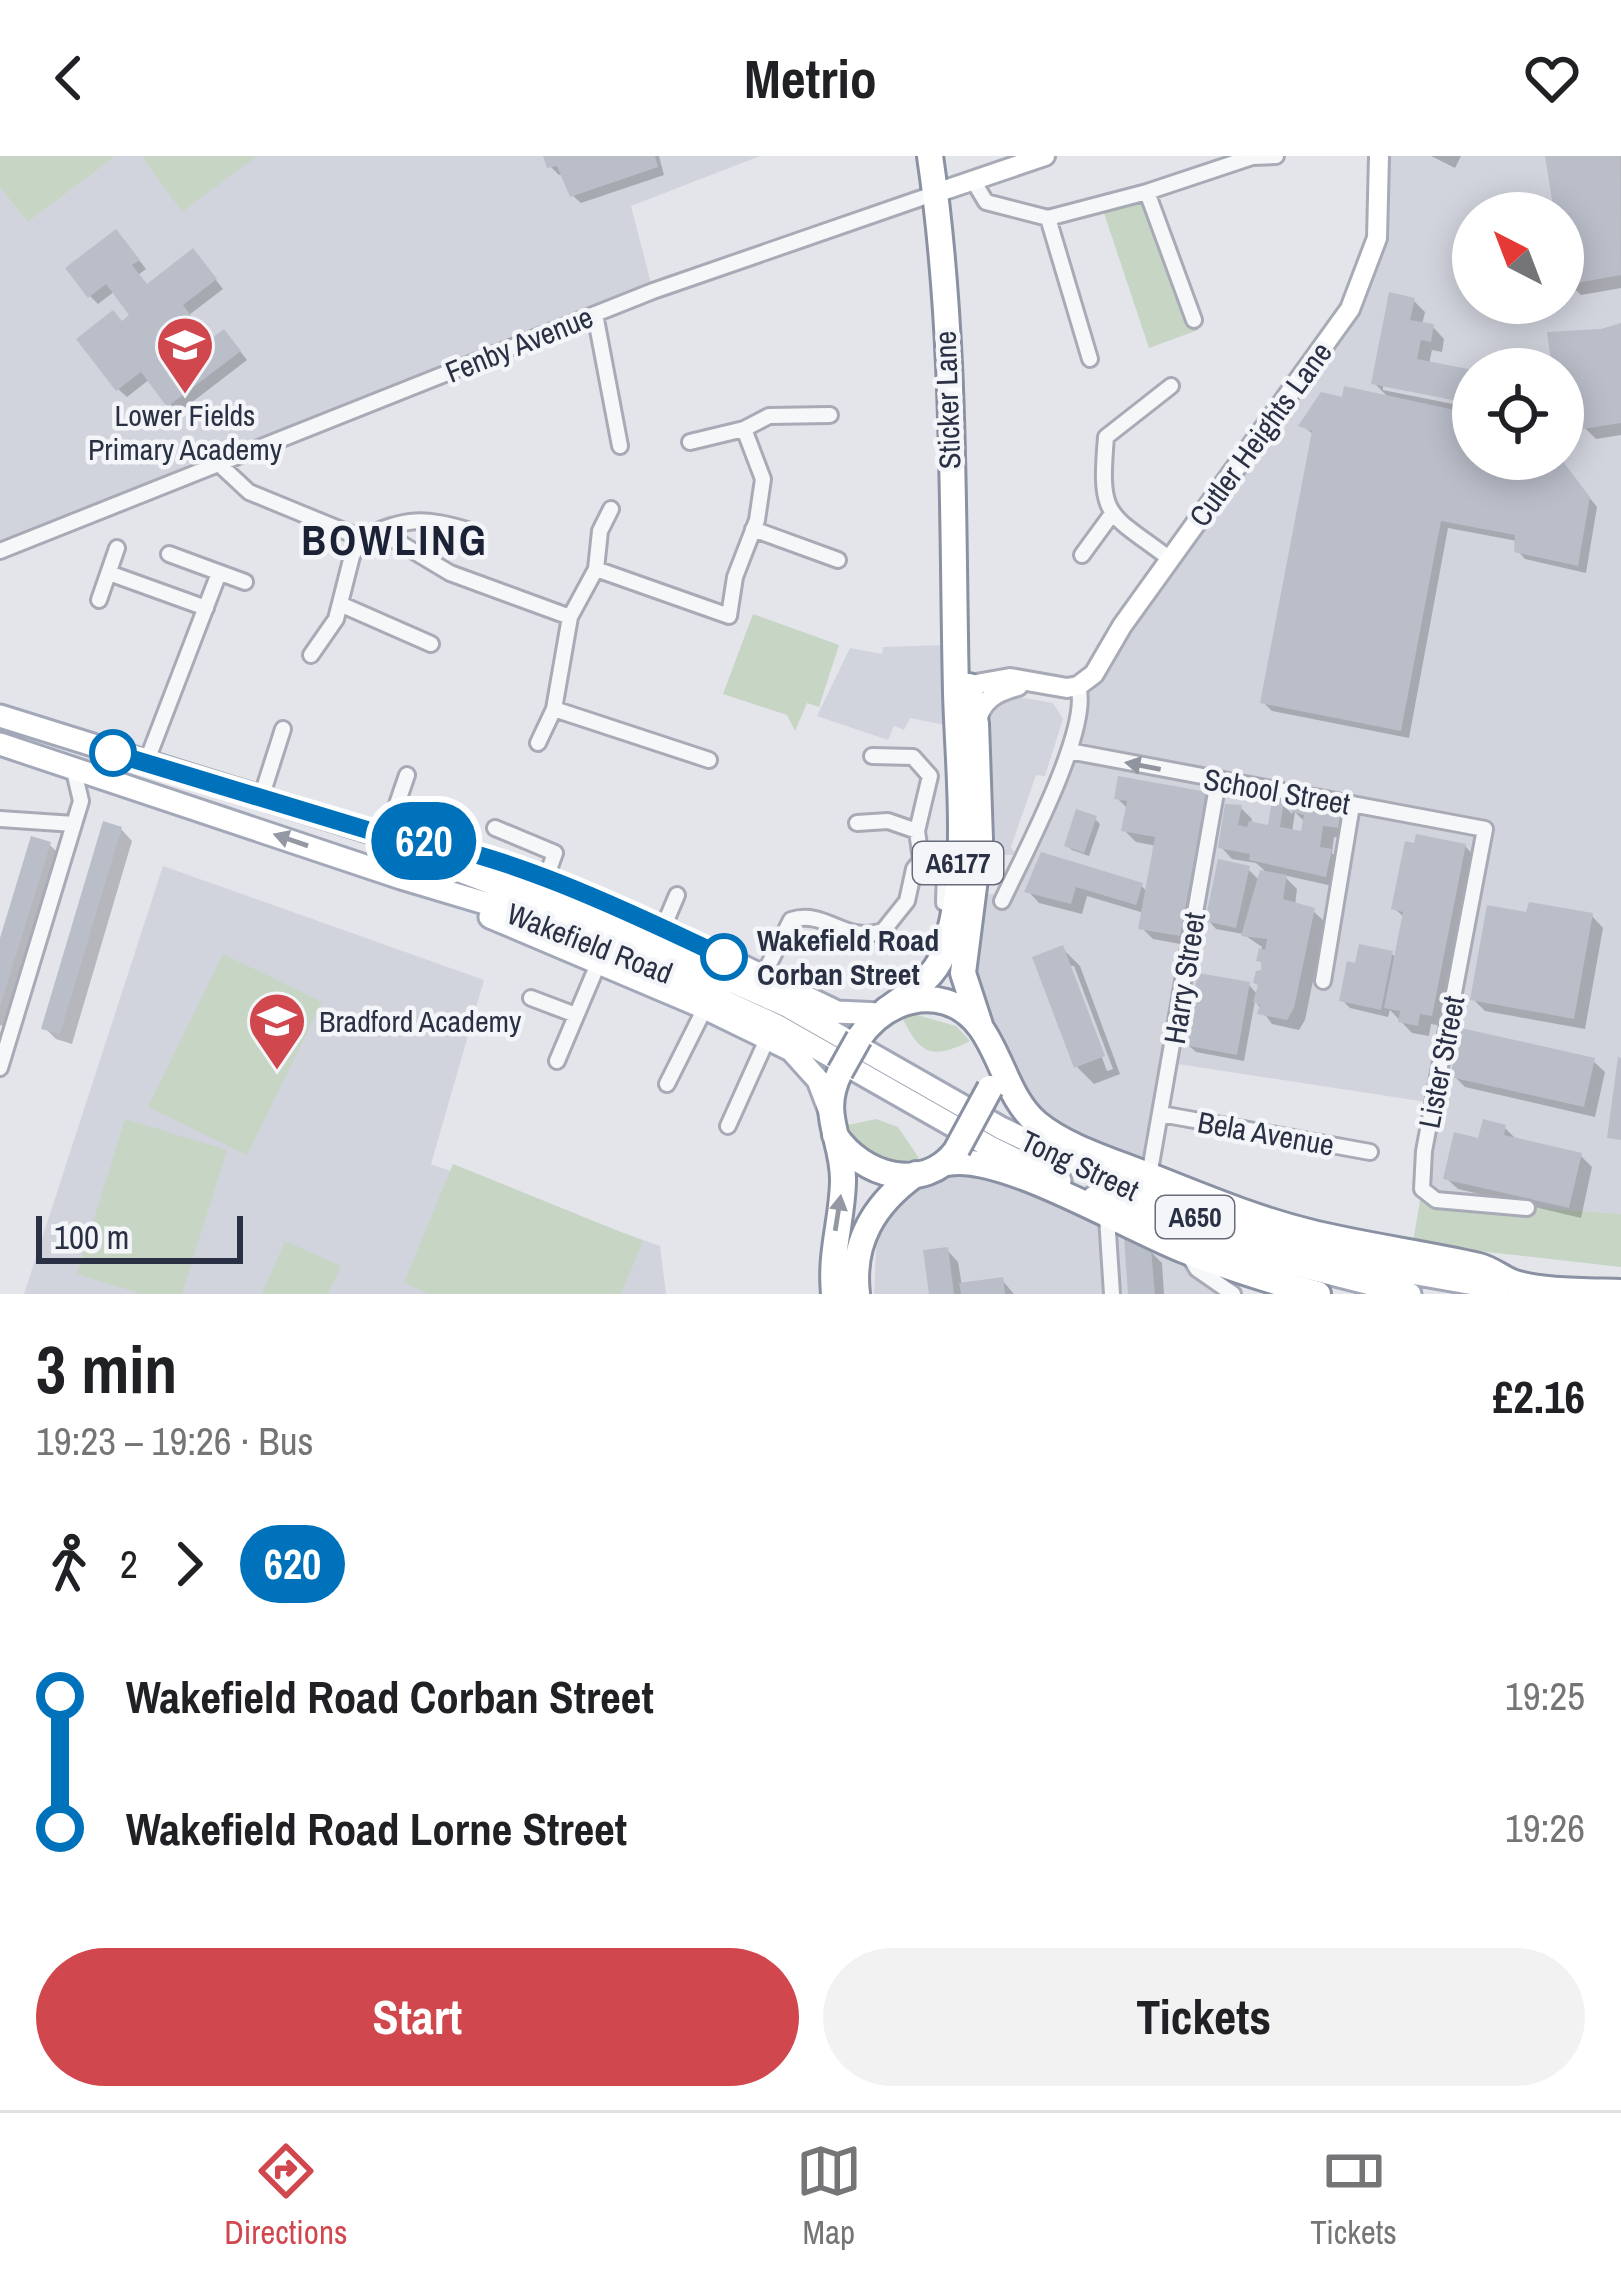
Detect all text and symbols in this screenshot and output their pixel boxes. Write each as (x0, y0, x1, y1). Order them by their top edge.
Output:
text: Metrio (744, 42, 877, 115)
icon: back (36, 45, 102, 111)
icon: heart (1519, 45, 1585, 111)
north arrow (1452, 192, 1584, 324)
map controls (1452, 192, 1584, 480)
street label: Fenby Avenue (439, 296, 599, 392)
school or university icon: Lower Fields Primary Academy (154, 314, 216, 396)
street label: Sticker Lane (925, 330, 969, 470)
street label: Cutler Heights Lane (1180, 334, 1340, 534)
button: locate (1452, 348, 1584, 480)
place label: Lower Fields Primary Academy (88, 395, 283, 469)
district label: BOWLING (301, 512, 489, 568)
unlabelled marker (91, 731, 135, 775)
one-way arrow (1124, 756, 1162, 775)
street label: School Street (1201, 758, 1353, 824)
line badge: 620 (355, 802, 493, 880)
text: 620 (395, 813, 453, 869)
one-way arrow (272, 830, 308, 848)
road number: A6177 (913, 842, 1003, 884)
street label: Wakefield Road (502, 893, 678, 993)
street label: Harry Street (1154, 909, 1214, 1047)
place label: Wakefield Road Corban Street (757, 920, 939, 994)
marker: Wakefield Road Corban Street (702, 935, 746, 979)
school or university icon: Bradford Academy (246, 990, 308, 1072)
street label: Lister Street (1409, 992, 1473, 1132)
place label: Bradford Academy (319, 1001, 522, 1041)
street label: Bela Avenue (1195, 1101, 1337, 1165)
street label: Tong Street (1015, 1120, 1146, 1210)
one-way arrow (829, 1194, 847, 1232)
road number: A650 (1156, 1196, 1234, 1238)
scale bar (36, 1210, 243, 1263)
text: 100 m (54, 1215, 129, 1259)
text: 3 min (36, 1325, 177, 1414)
text: £2.16 (1493, 1366, 1585, 1427)
text: 19:23 – 19:26 · Bus (36, 1415, 313, 1467)
icon: walk (36, 1531, 102, 1597)
icon: forward (156, 1531, 222, 1597)
text: 620 (264, 1536, 321, 1592)
text: 2 (120, 1538, 138, 1590)
text: Wakefield Road Corban Street (126, 1666, 654, 1727)
text: 19:25 (1505, 1670, 1585, 1722)
text: Wakefield Road Lorne Street (126, 1798, 627, 1859)
text: 19:26 (1505, 1802, 1585, 1854)
button: Start (36, 1948, 799, 2086)
button: Tickets (823, 1948, 1585, 2086)
tab: Directions (224, 2138, 348, 2254)
tab: Map (796, 2138, 862, 2254)
tab: Tickets (1310, 2138, 1397, 2254)

